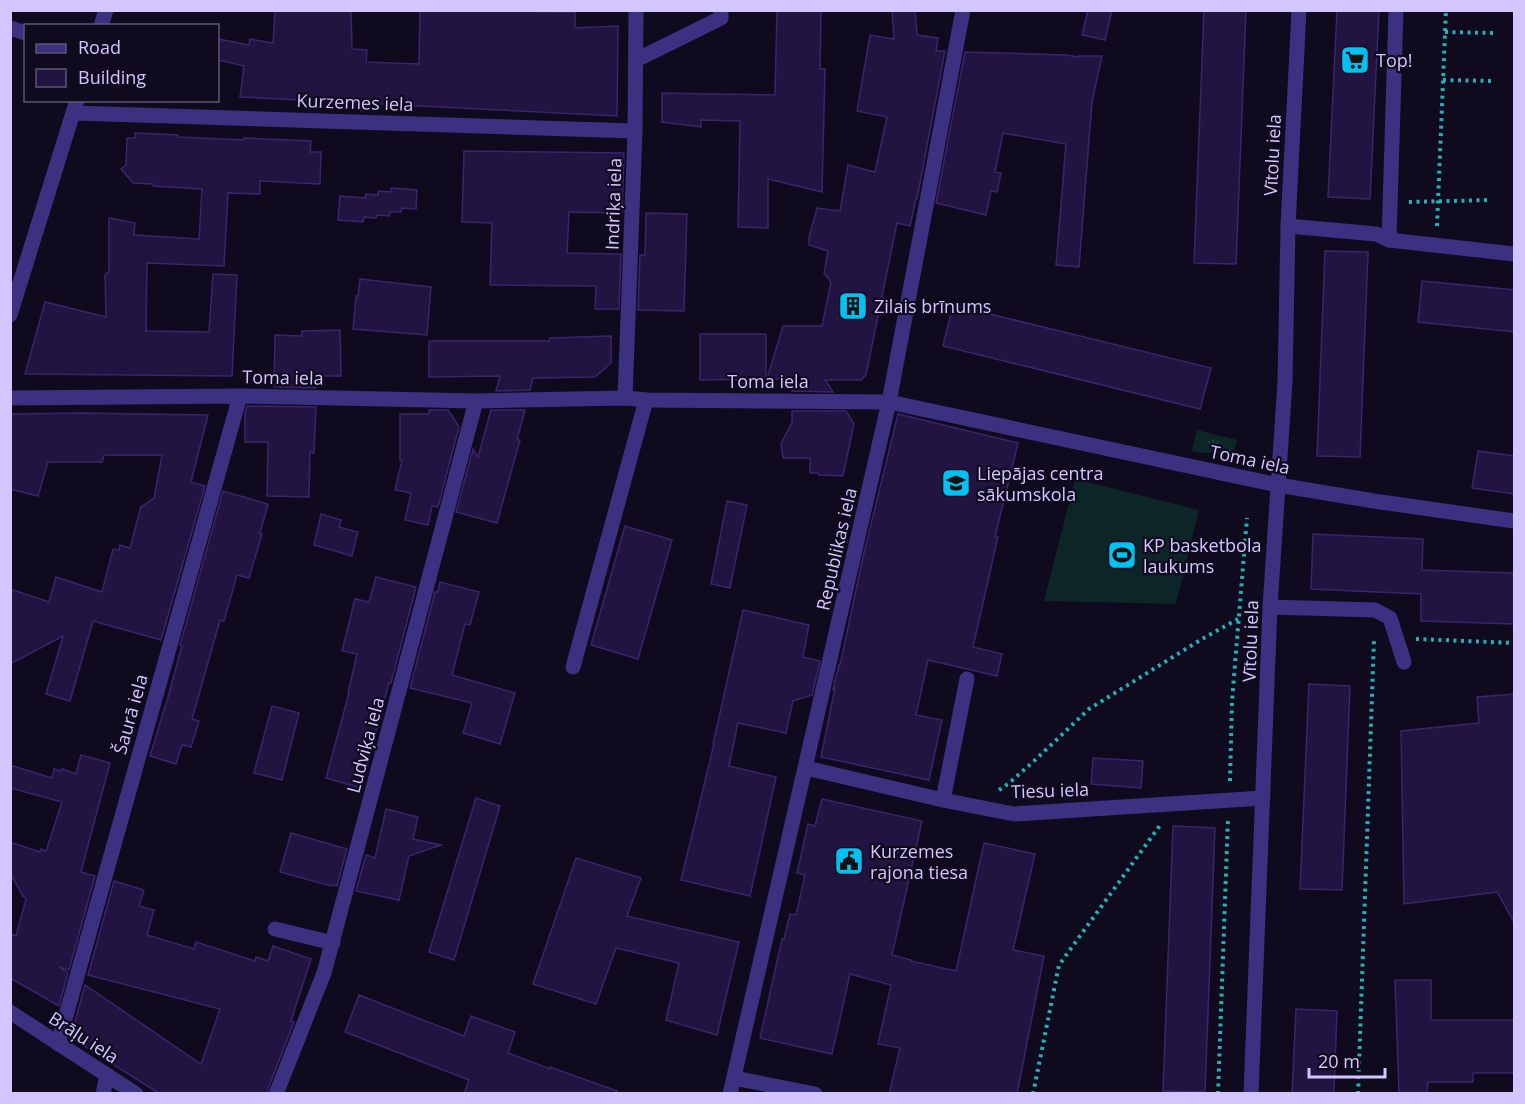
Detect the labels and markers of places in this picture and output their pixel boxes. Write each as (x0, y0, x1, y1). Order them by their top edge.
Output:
supermarket icon: Top! (1339, 44, 1371, 76)
place label: Top! (1376, 48, 1413, 72)
building icon: Zilais brīnums (837, 290, 869, 322)
place label: Zilais brīnums (874, 294, 991, 318)
place label: Liepājas centra sākumskola (977, 461, 1103, 506)
school or university icon: Liepājas centra sākumskola (940, 467, 972, 499)
place label: KP basketbola laukums (1143, 533, 1262, 578)
sports icon: KP basketbola laukums (1106, 539, 1138, 571)
place label: Kurzemes rajona tiesa (870, 839, 968, 884)
public building icon: Kurzemes rajona tiesa (833, 845, 865, 877)

